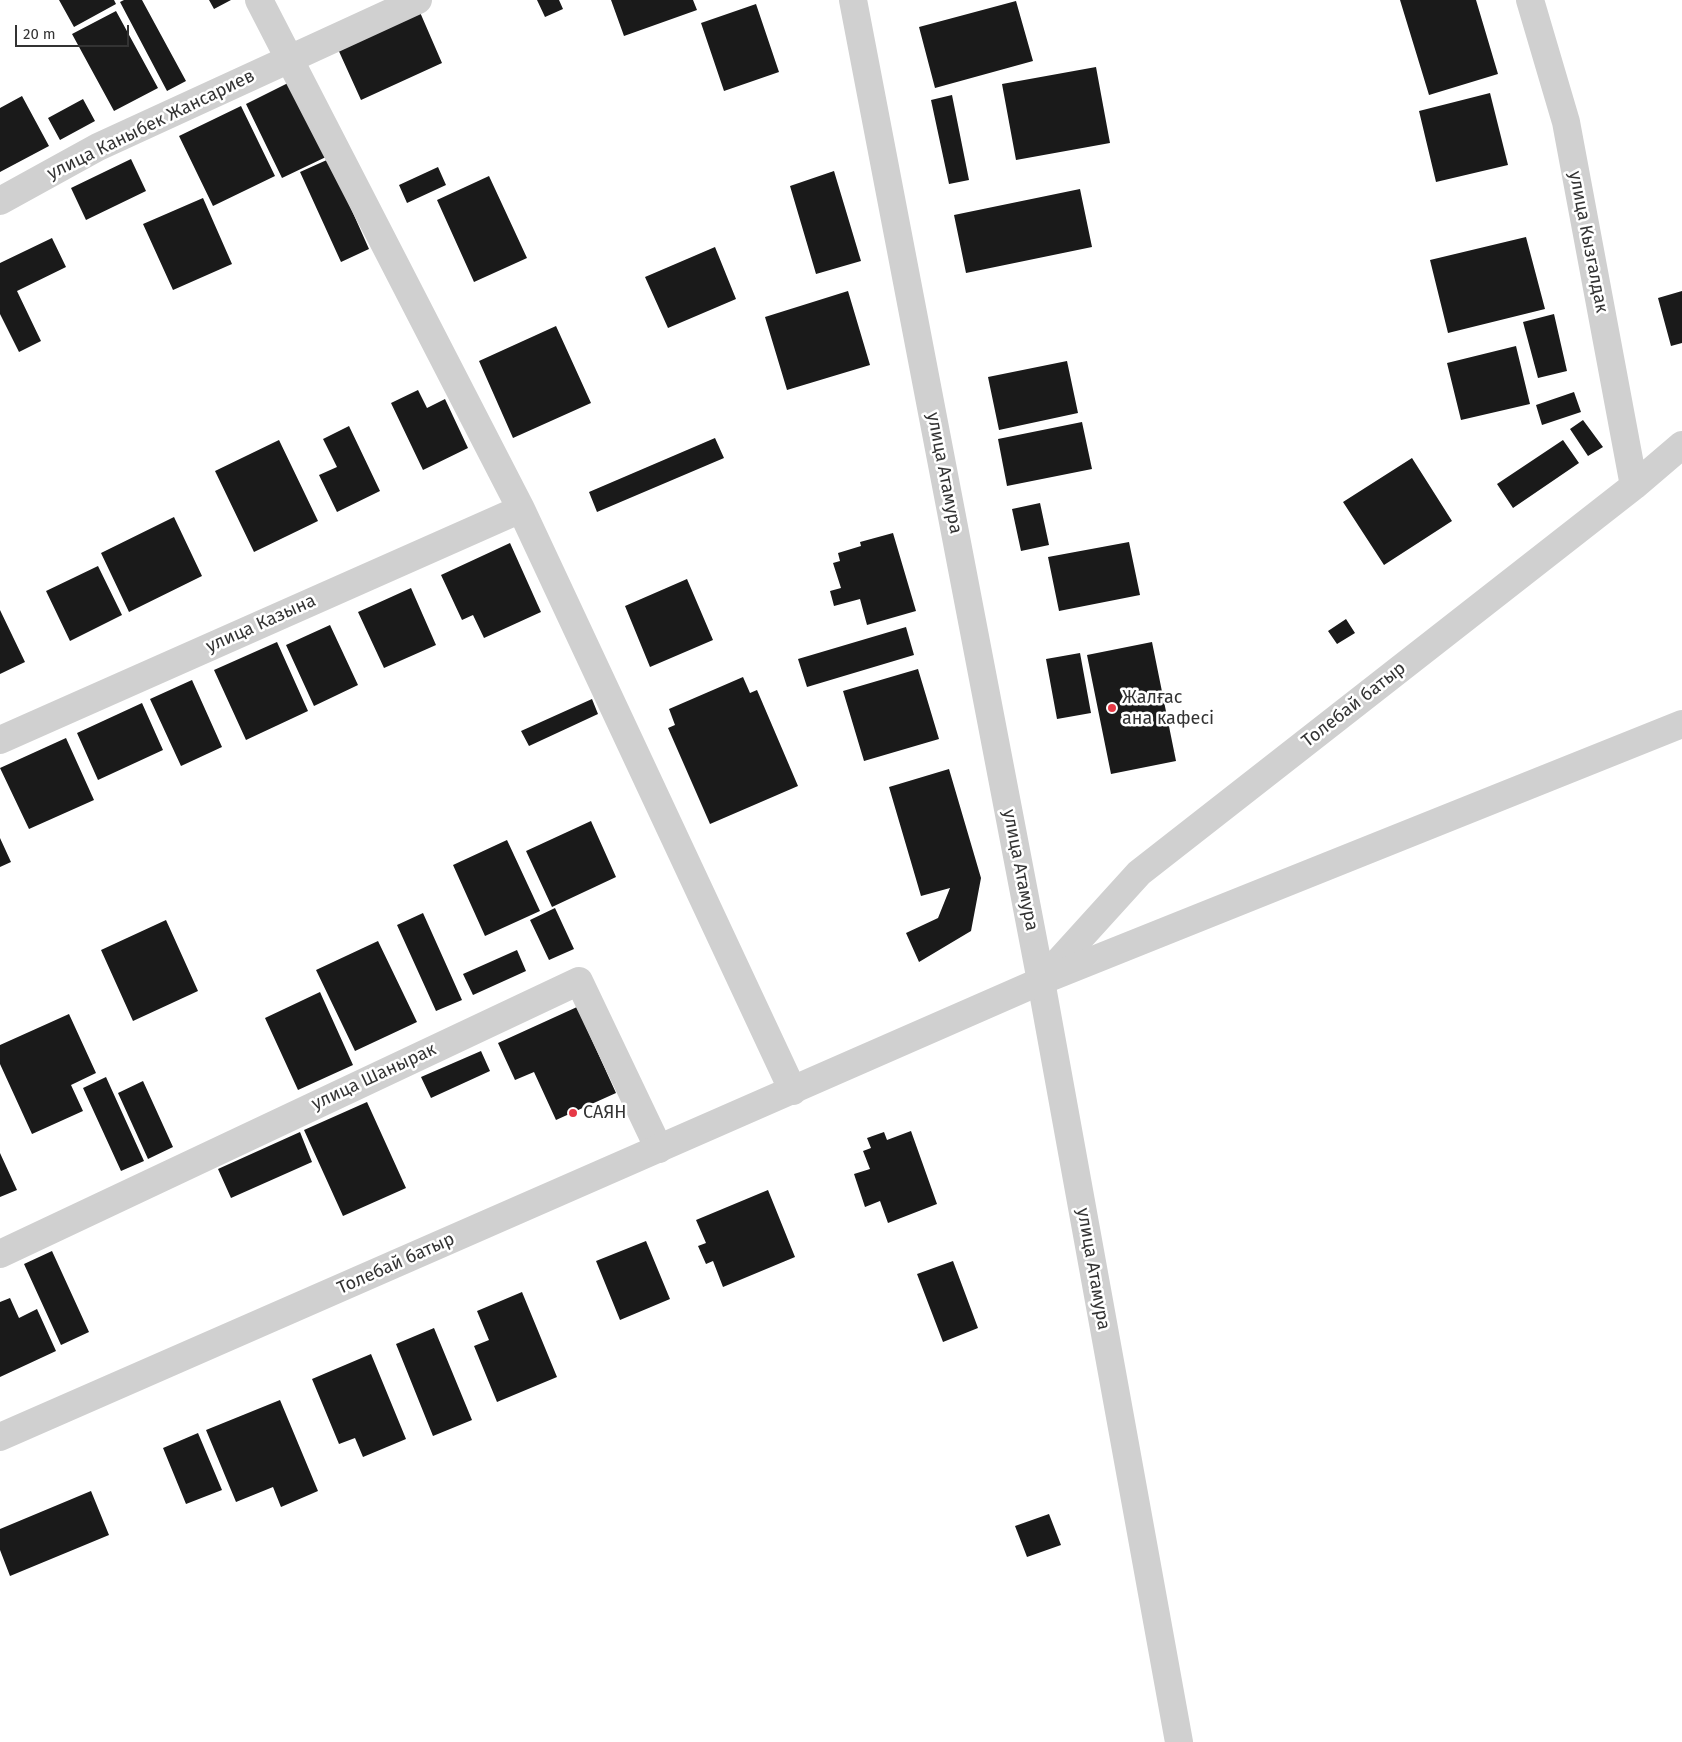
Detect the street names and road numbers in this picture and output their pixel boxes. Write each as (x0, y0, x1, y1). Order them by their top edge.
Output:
street label: улица Каныбек Жансариев (44, 65, 258, 185)
street label: улица Кызгалдак (1564, 169, 1612, 315)
street label: улица Атамура (922, 410, 966, 536)
street label: улица Казына (203, 590, 319, 658)
street label: Толебай батыр (1298, 658, 1410, 752)
street label: улица Атамура (998, 807, 1042, 933)
street label: улица Шанырак (308, 1039, 440, 1115)
street label: улица Атамура (1072, 1206, 1114, 1332)
street label: Толебай батыр (334, 1228, 458, 1300)

